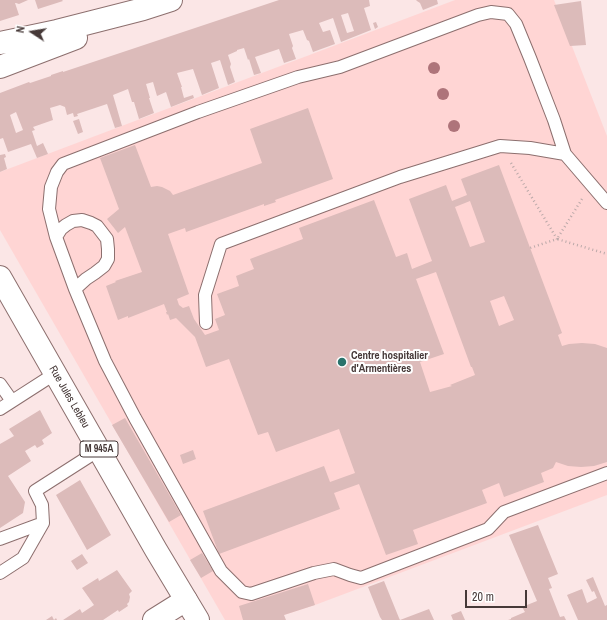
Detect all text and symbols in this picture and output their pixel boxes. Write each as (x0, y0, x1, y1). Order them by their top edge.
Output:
north arrow (12, 12, 52, 52)
text: N (13, 25, 28, 34)
place label: Centre hospitalier d'Armentières (351, 349, 428, 375)
marker: Centre hospitalier d'Armentières (336, 356, 348, 368)
street label: Rue Jules Lebleu (46, 364, 92, 430)
road number: M 945A (80, 441, 118, 457)
scale bar (467, 582, 529, 608)
text: 20 m (472, 589, 494, 605)

